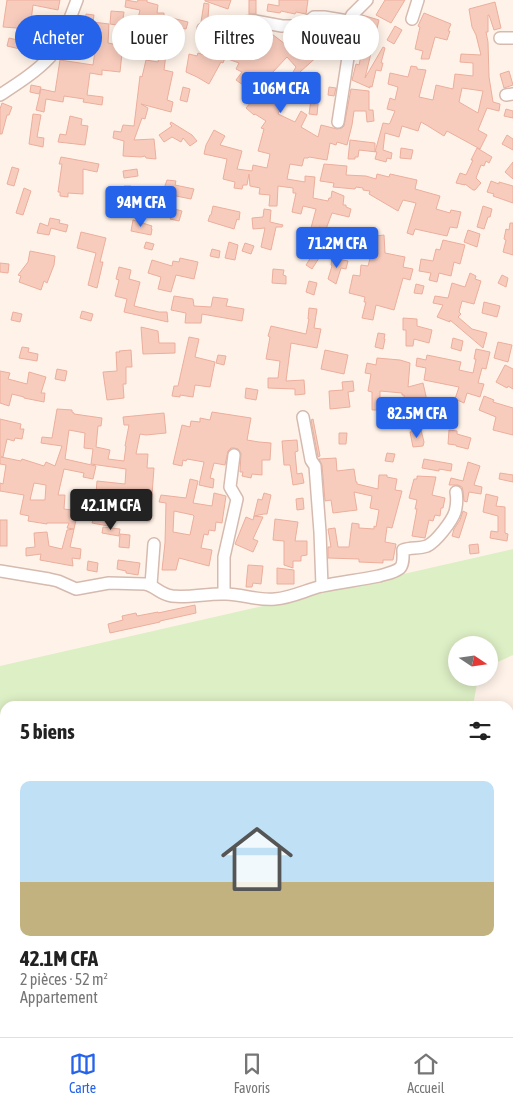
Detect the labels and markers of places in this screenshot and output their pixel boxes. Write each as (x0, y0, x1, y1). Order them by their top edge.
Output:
pin: 106M CFA (229, 72, 333, 114)
pin: 94M CFA (95, 186, 187, 228)
pin: 71.2M CFA (280, 226, 394, 269)
pin: 82.5M CFA (360, 396, 474, 439)
pin: 42.1M CFA (54, 488, 168, 531)

